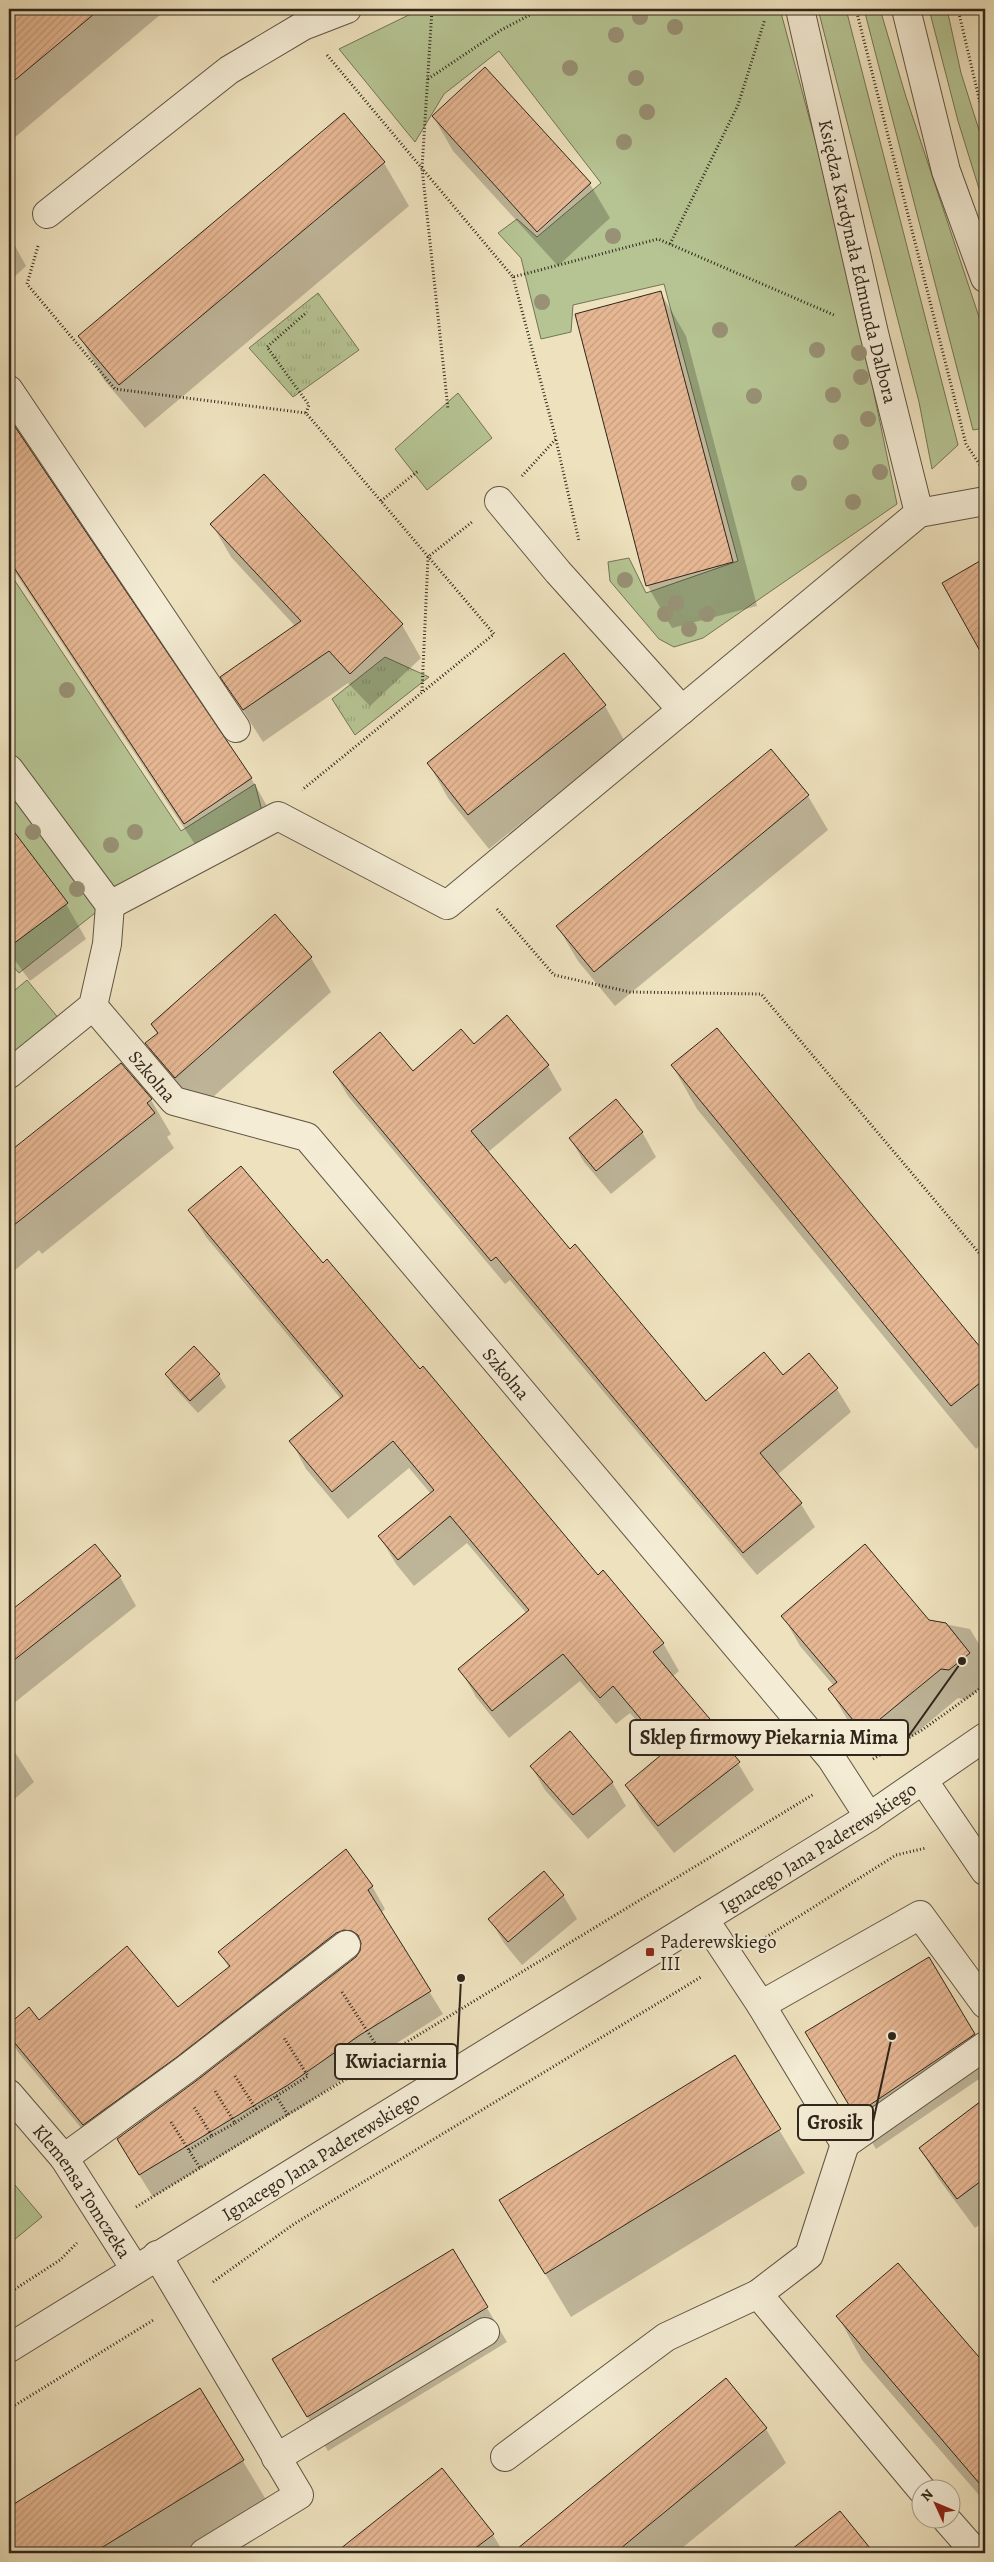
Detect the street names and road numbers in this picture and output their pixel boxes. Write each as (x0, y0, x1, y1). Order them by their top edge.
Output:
street label: Księdza Kardynała Edmunda Dalbora (812, 117, 903, 406)
street label: Szkolna (122, 1045, 182, 1109)
street label: Szkolna (476, 1342, 536, 1406)
street label: Ignacego Jana Paderewskiego (715, 1776, 922, 1920)
street label: Ignacego Jana Paderewskiego (217, 2086, 425, 2228)
street label: Klemensa Tomczeka (26, 2119, 137, 2264)

